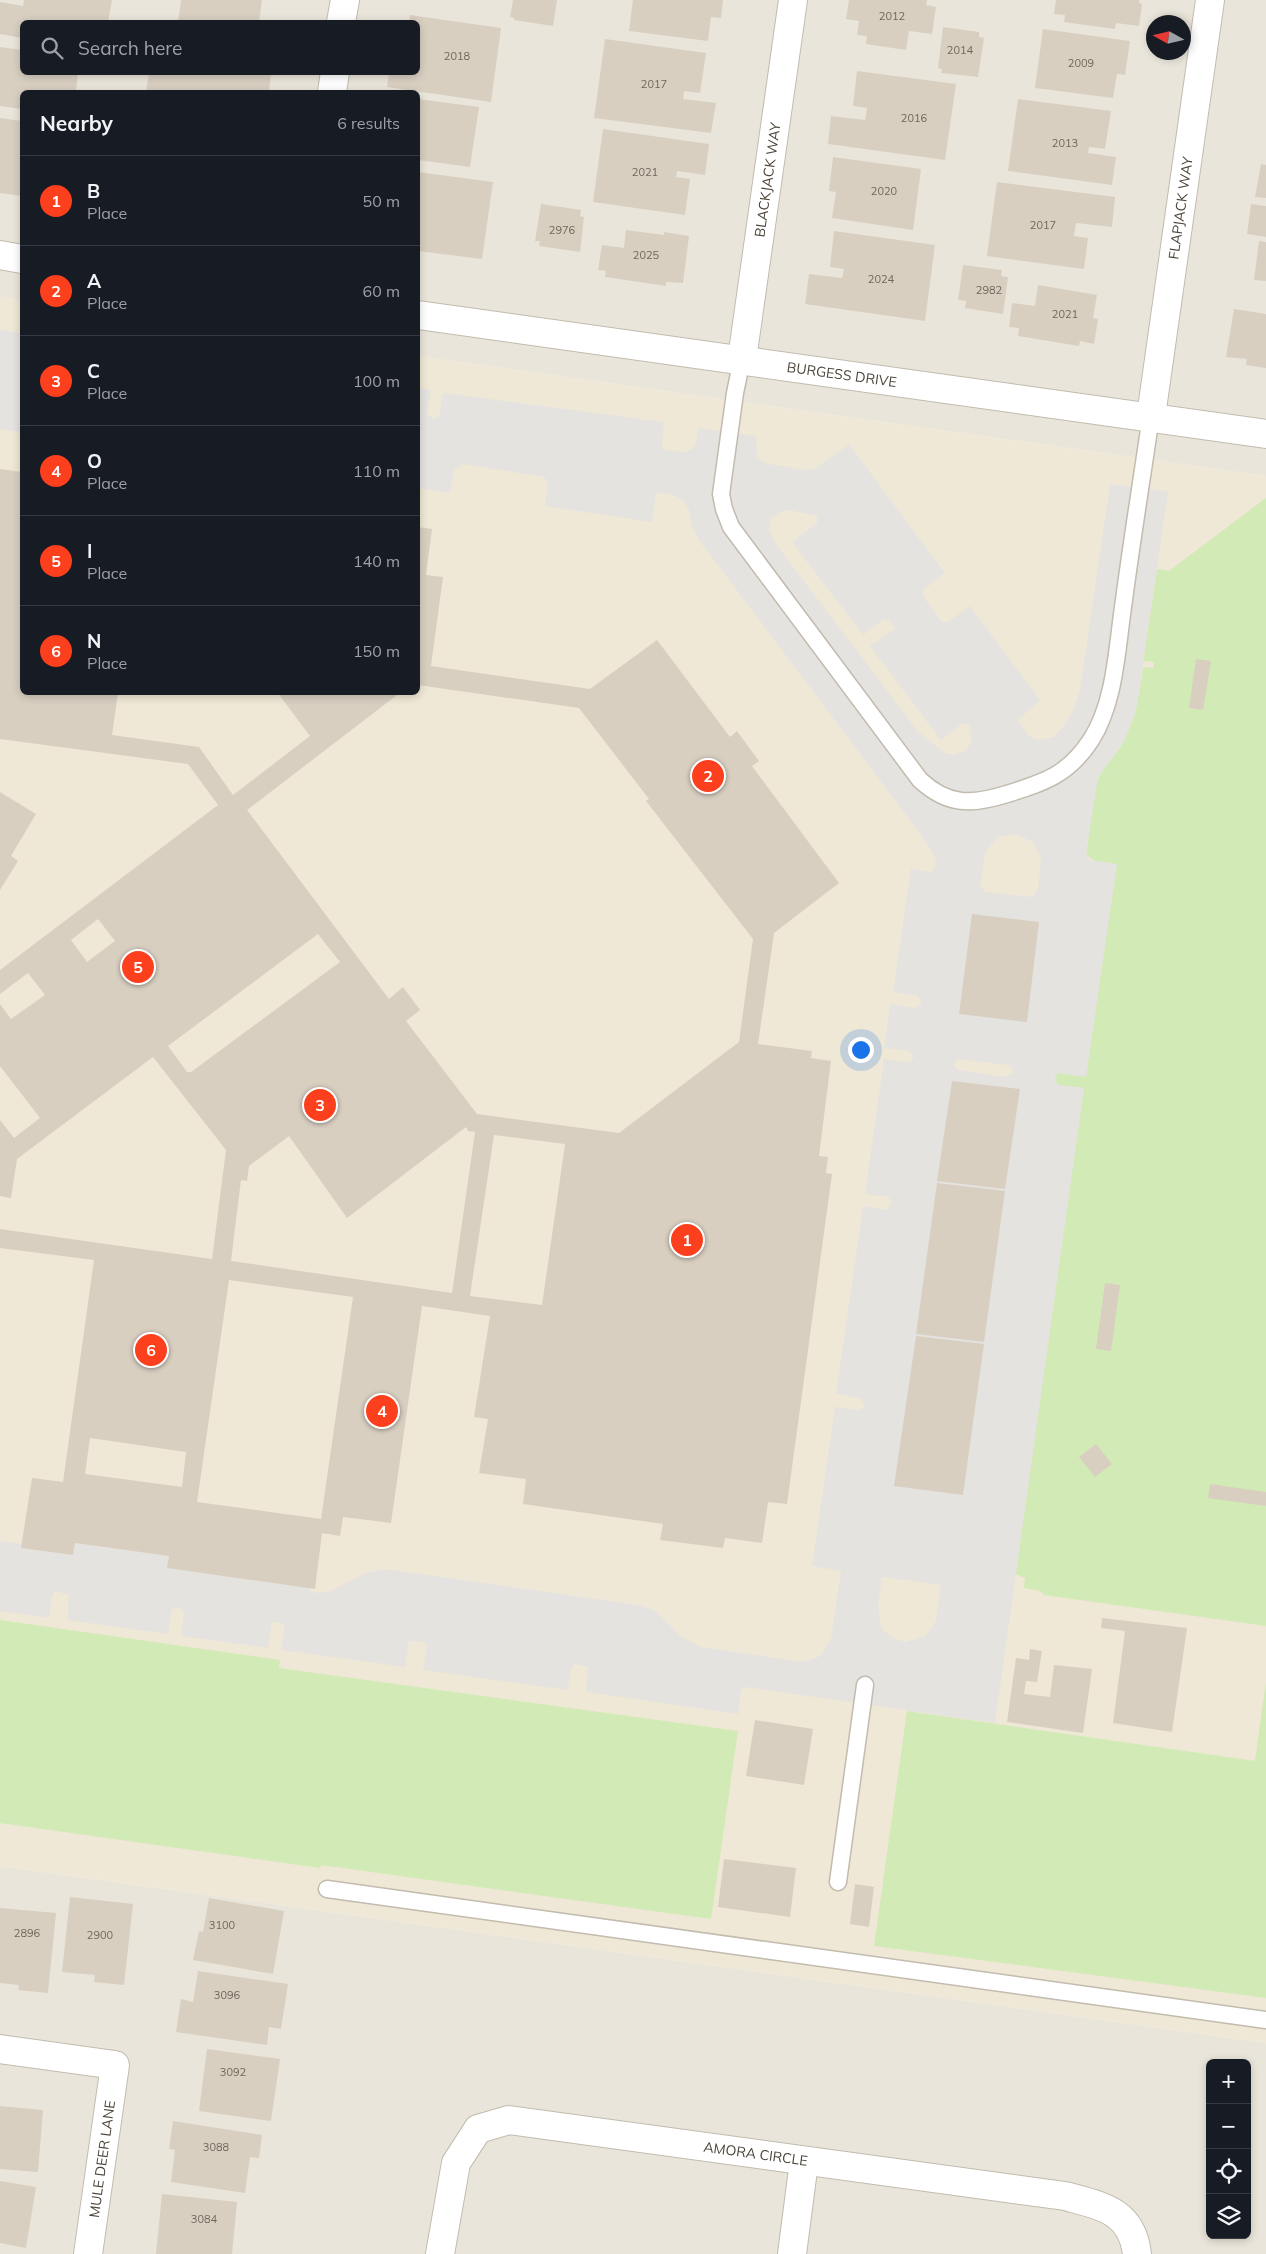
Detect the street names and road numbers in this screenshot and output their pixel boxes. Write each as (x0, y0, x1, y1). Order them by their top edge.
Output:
street label: BLACKJACK WAY (750, 121, 785, 238)
street label: FLAPJACK WAY (1164, 155, 1197, 261)
street label: BURGESS DRIVE (786, 358, 898, 391)
street label: MULE DEER LANE (85, 2099, 119, 2219)
street label: AMORA CIRCLE (702, 2138, 809, 2170)

